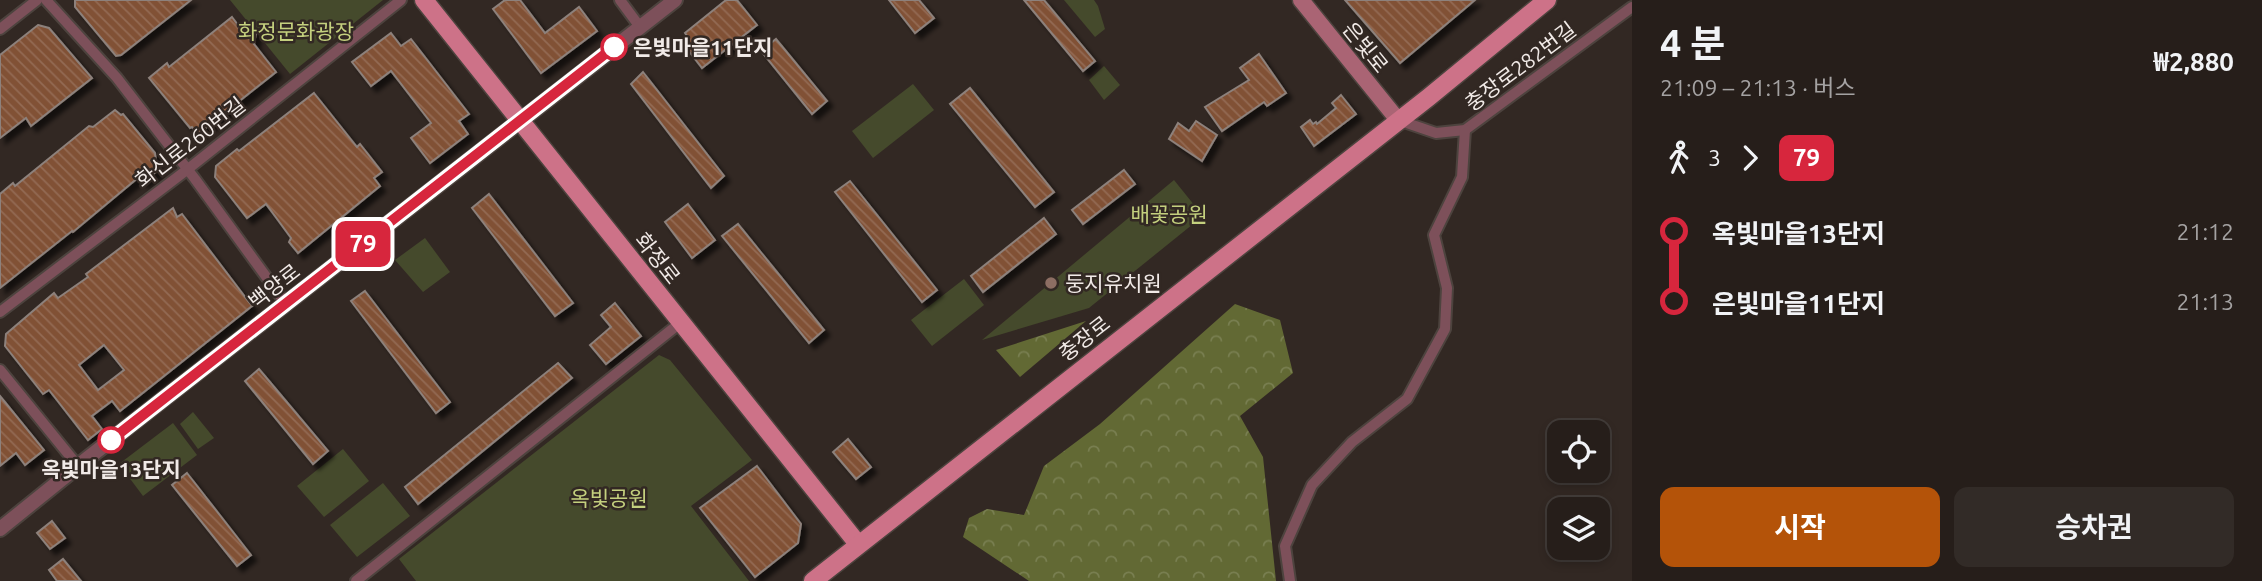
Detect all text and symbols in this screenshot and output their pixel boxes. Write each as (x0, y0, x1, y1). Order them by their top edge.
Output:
street label: 은빛로 (1338, 17, 1394, 77)
street label: 충장로282번길 (1460, 17, 1580, 115)
park label: 화정문화광장 (238, 19, 354, 43)
text: 4 분 (1660, 22, 1725, 64)
marker: 은빛마을11단지 (601, 34, 627, 60)
place label: 은빛마을11단지 (633, 35, 773, 59)
text: ₩2,880 (2154, 47, 2234, 76)
text: 21:09 – 21:13 · 버스 (1660, 75, 1856, 100)
street label: 화신로260번길 (131, 92, 249, 192)
icon: walk (1660, 139, 1698, 177)
icon: forward (1731, 139, 1769, 177)
text: 79 (1793, 144, 1820, 171)
text: 3 (1708, 145, 1721, 170)
park label: 배꽃공원 (1130, 202, 1208, 226)
text: 옥빛마을13단지 (1712, 219, 1885, 248)
text: 21:12 (2176, 219, 2234, 244)
line badge: 79 (332, 221, 394, 267)
street label: 화정로 (631, 228, 685, 288)
text: 79 (349, 230, 377, 257)
street label: 백양로 (244, 259, 304, 313)
place label: 둥지유치원 (1065, 271, 1162, 295)
marker: 둥지유치원 (1043, 275, 1059, 291)
text: 은빛마을11단지 (1712, 289, 1885, 318)
text: 21:13 (2176, 289, 2234, 314)
street label: 충장로 (1054, 311, 1114, 365)
map controls (1547, 420, 1610, 560)
button: locate (1547, 420, 1610, 483)
marker: 옥빛마을13단지 (98, 427, 124, 453)
place label: 옥빛마을13단지 (41, 457, 181, 481)
park label: 옥빛공원 (570, 486, 648, 510)
button: 시작 (1660, 487, 1940, 567)
button: 승차권 (1954, 487, 2234, 567)
button: layers (1547, 497, 1610, 560)

